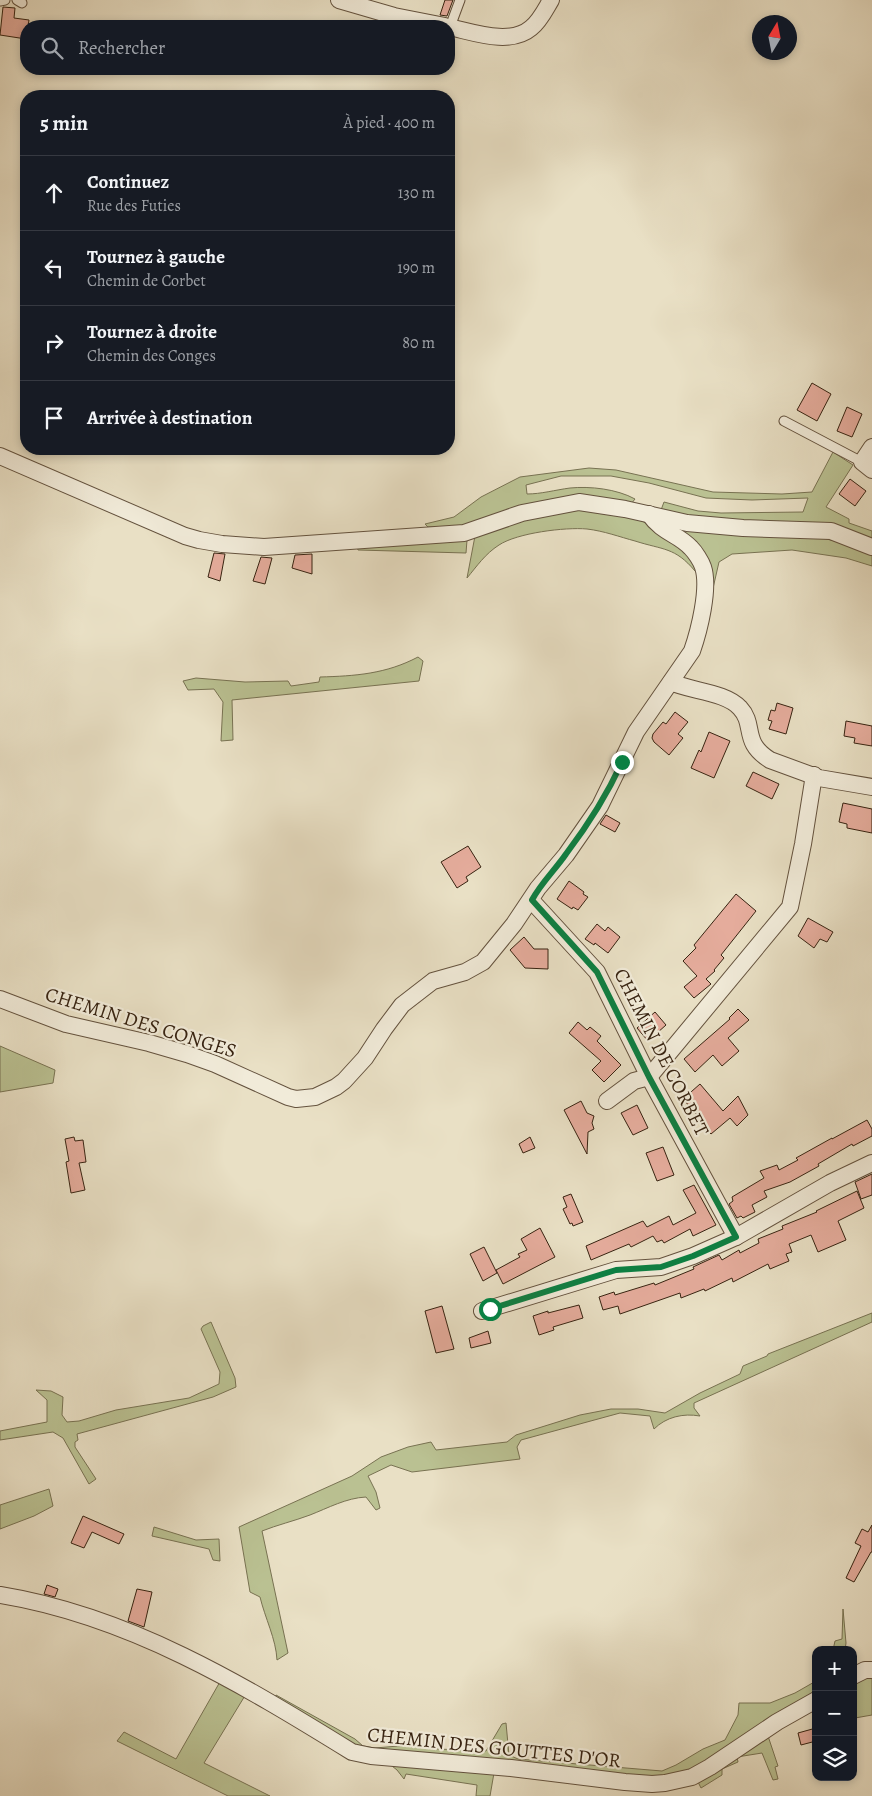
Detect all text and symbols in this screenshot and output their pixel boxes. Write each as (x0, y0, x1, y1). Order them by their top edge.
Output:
north arrow (752, 15, 797, 60)
search box (20, 20, 455, 75)
icon: search (38, 34, 66, 62)
text: Rechercher (78, 35, 165, 61)
text: 5 min (40, 109, 88, 137)
text: À pied · 400 m (343, 112, 435, 134)
text: Continuez (87, 169, 169, 195)
icon: ahead (40, 179, 68, 207)
text: 130 m (398, 182, 435, 204)
text: Rue des Futies (87, 195, 181, 217)
text: Tournez à gauche (87, 244, 225, 270)
icon: left (40, 254, 68, 282)
text: 190 m (397, 257, 435, 279)
text: Chemin de Corbet (87, 270, 206, 292)
text: Tournez à droite (87, 319, 217, 345)
icon: right (40, 329, 68, 357)
text: 80 m (402, 332, 435, 354)
text: Chemin des Conges (87, 345, 216, 367)
icon: arrive (40, 404, 68, 432)
text: Arrivée à destination (87, 405, 252, 431)
route end (611, 751, 634, 774)
street label: CHEMIN DE CORBET (608, 964, 716, 1141)
street label: CHEMIN DES CONGES (42, 981, 240, 1064)
route start (479, 1298, 502, 1321)
map controls (812, 1646, 857, 1781)
button: + (812, 1646, 857, 1691)
button: − (812, 1691, 857, 1736)
street label: CHEMIN DES GOUTTES D'OR (366, 1721, 623, 1774)
button: layers (812, 1736, 857, 1781)

